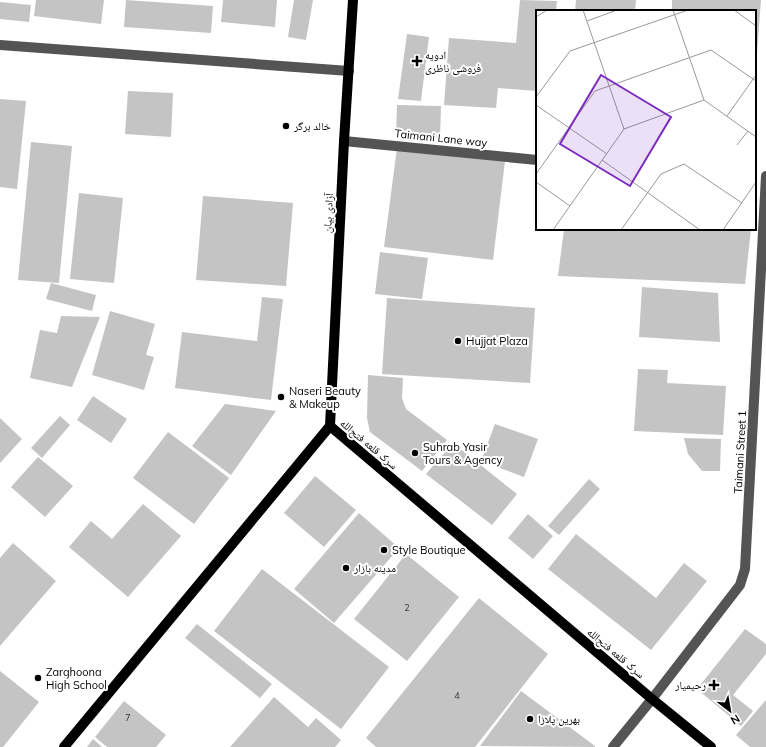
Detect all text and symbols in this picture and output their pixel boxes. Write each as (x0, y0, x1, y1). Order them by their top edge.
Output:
inset map (536, 10, 756, 230)
place label: ادویه فروشی ناظری (425, 48, 482, 75)
marker: ادویه فروشی ناظری (412, 56, 422, 66)
place label: خالد برگر (293, 119, 331, 133)
marker: خالد برگر (281, 121, 291, 131)
street label: Taimani Lane way (394, 126, 488, 150)
street label: آزادی بیان (320, 192, 336, 233)
place label: Hujjat Plaza (466, 334, 528, 348)
marker: Hujjat Plaza (453, 336, 463, 346)
place label: Naseri Beauty & Makeup (289, 384, 361, 411)
marker: Naseri Beauty & Makeup (276, 392, 286, 402)
street label: Taimani Street 1 (731, 410, 749, 494)
street label: سرک قلعه فتح‌الله (337, 416, 401, 472)
place label: Suhrab Yasir Tours & Agency (423, 440, 503, 467)
marker: Suhrab Yasir Tours & Agency (410, 448, 420, 458)
place label: Style Boutique (392, 543, 466, 557)
marker: Style Boutique (379, 545, 389, 555)
place label: مدینه بازار (353, 561, 396, 575)
marker: مدینه بازار (341, 563, 351, 573)
house number: 2 (404, 602, 410, 613)
street label: سرک قلعه فتح‌الله (584, 625, 648, 681)
place label: Zarghoona High School (46, 665, 107, 692)
marker: Zarghoona High School (33, 673, 43, 683)
place label: رحیمیار (674, 678, 706, 692)
marker: رحیمیار (709, 680, 719, 690)
house number: 4 (454, 690, 460, 701)
north arrow (710, 691, 750, 731)
text: N (728, 711, 742, 728)
house number: 7 (125, 712, 131, 723)
place label: بهرین پلازا (538, 712, 580, 726)
marker: بهرین پلازا (525, 714, 535, 724)

